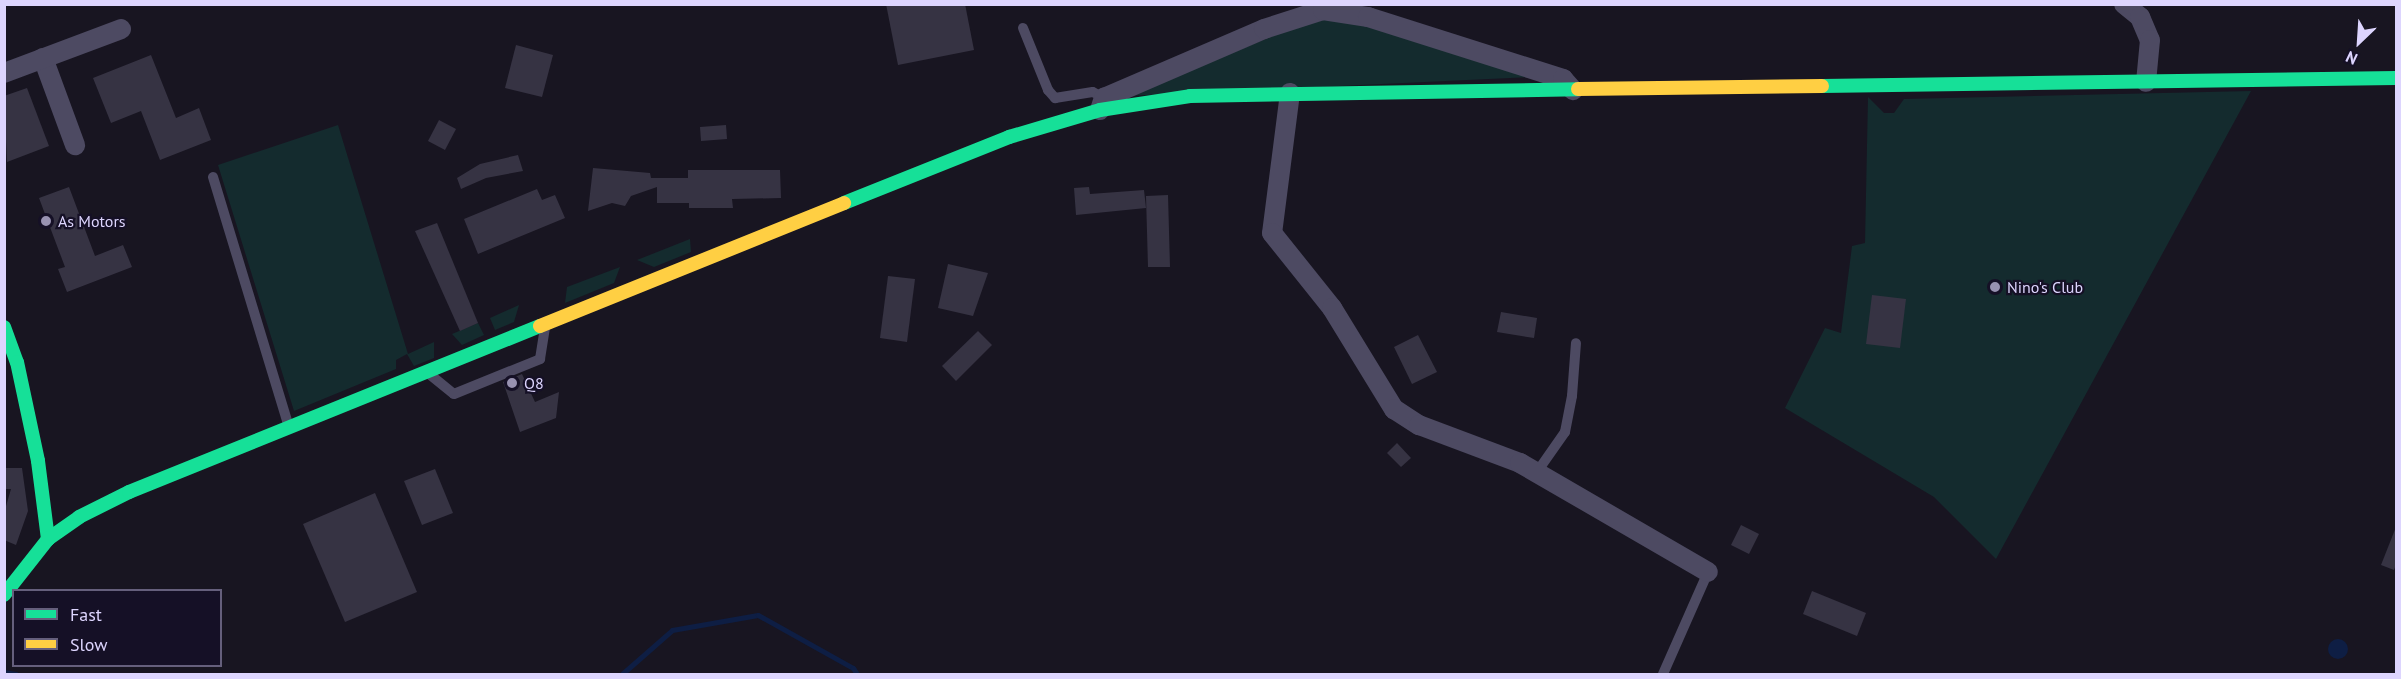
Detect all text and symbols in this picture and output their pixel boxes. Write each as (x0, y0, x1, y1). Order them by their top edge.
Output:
north arrow (2329, 12, 2389, 72)
text: N (2342, 47, 2360, 70)
place label: As Motors (58, 211, 126, 231)
marker: As Motors (39, 214, 53, 228)
place label: Nino's Club (2007, 277, 2083, 297)
marker: Nino's Club (1988, 280, 2002, 294)
place label: Q8 (524, 373, 544, 393)
marker: Q8 (505, 376, 519, 390)
legend (12, 589, 222, 667)
text: Fast (70, 603, 102, 626)
text: Slow (70, 633, 108, 656)

